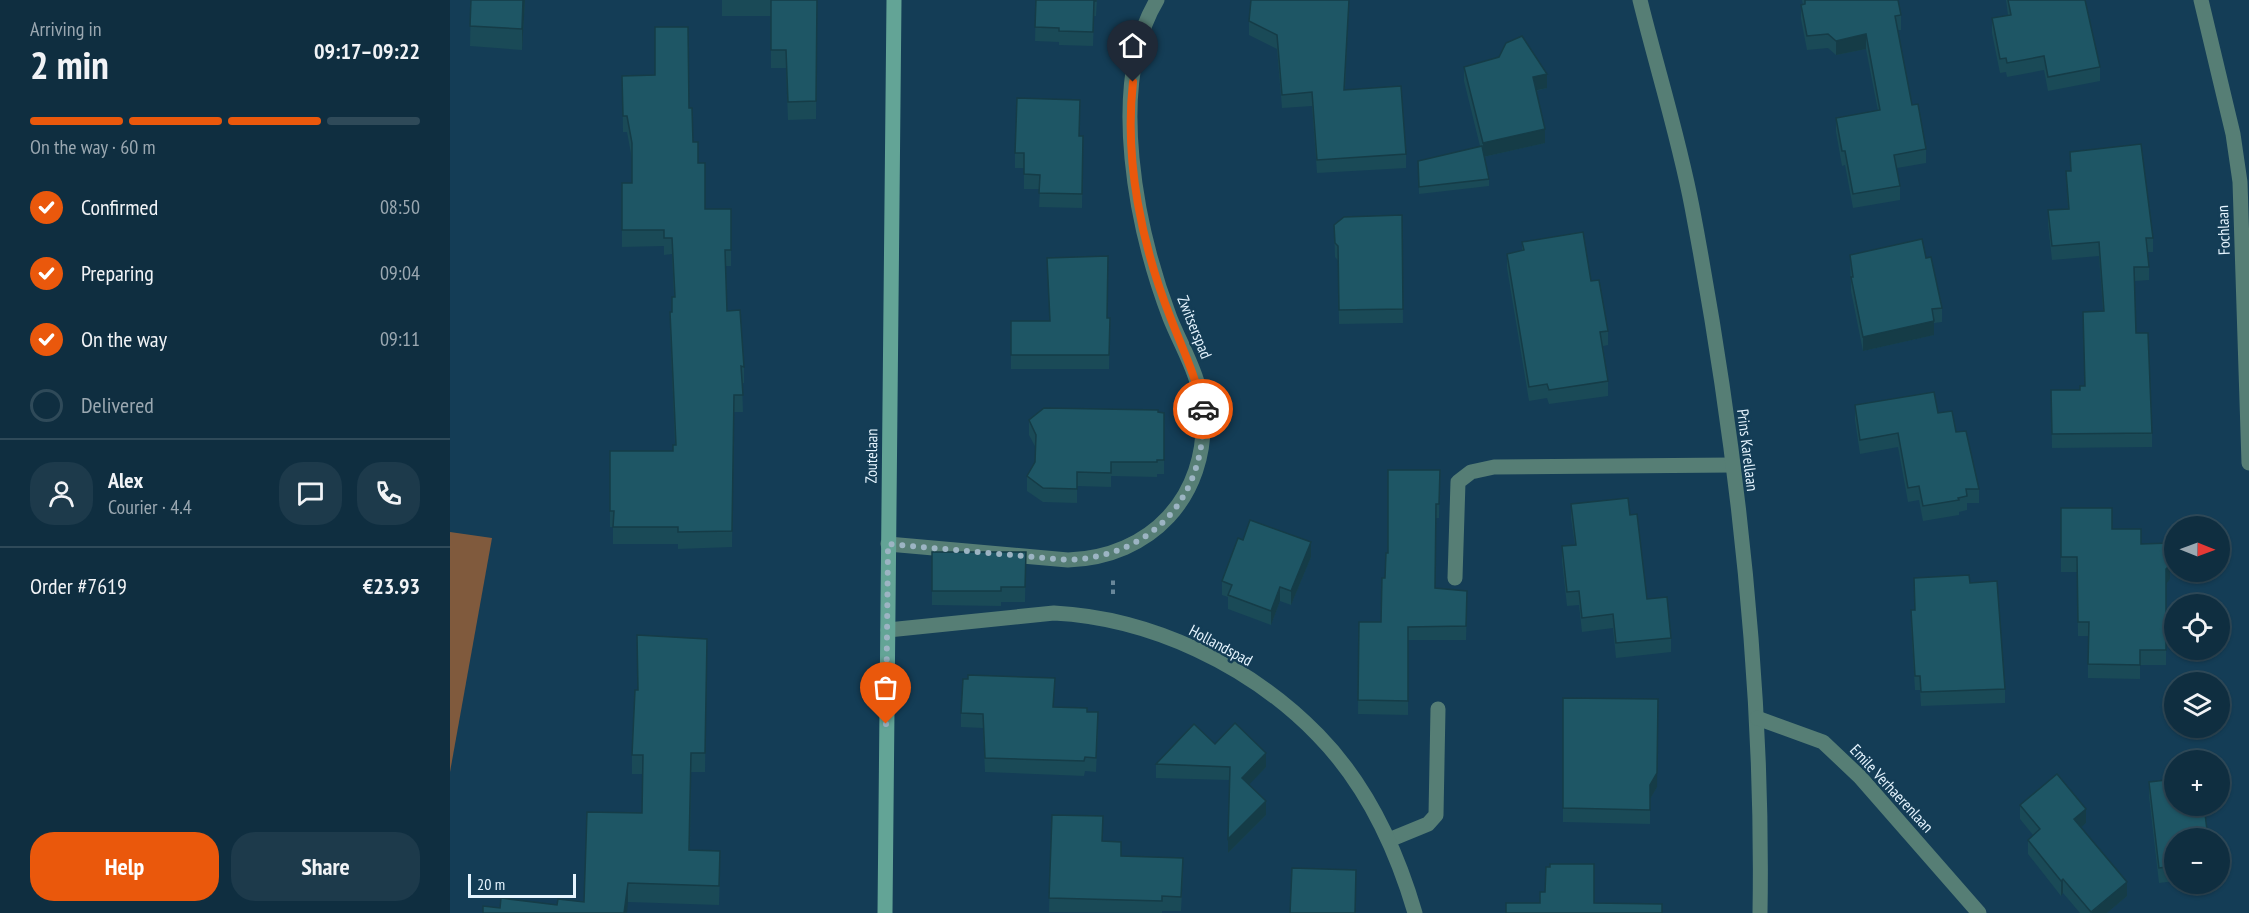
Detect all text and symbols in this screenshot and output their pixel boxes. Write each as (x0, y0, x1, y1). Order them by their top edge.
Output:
text: Arriving in (30, 16, 102, 42)
pin (1107, 20, 1158, 82)
icon: home (1116, 29, 1149, 62)
text: 09:17–09:22 (314, 37, 420, 65)
text: 2 min (30, 39, 109, 90)
text: On the way · 60 m (30, 134, 156, 160)
icon: check (30, 191, 63, 224)
text: Confirmed (81, 193, 158, 221)
text: 08:50 (380, 194, 420, 220)
street label: Fochlaan (2212, 205, 2234, 255)
icon: check (30, 257, 63, 290)
text: Preparing (81, 259, 154, 287)
text: 09:04 (380, 260, 420, 286)
street label: Zwitserspad (1173, 293, 1217, 361)
icon: check (30, 323, 63, 356)
text: On the way (81, 325, 167, 353)
text: 09:11 (380, 326, 420, 352)
courier (1173, 379, 1233, 439)
text: Delivered (81, 391, 154, 419)
icon: car (1187, 393, 1220, 426)
street label: Prins Karellaan (1733, 408, 1763, 492)
street label: Zoutelaan (861, 428, 881, 484)
button: person (30, 462, 93, 525)
button: chat (279, 462, 342, 525)
button: phone (357, 462, 420, 525)
text: Alex (108, 466, 143, 494)
text: Courier · 4.4 (108, 494, 192, 520)
north arrow (2164, 516, 2230, 582)
map controls (2164, 516, 2230, 894)
text: Order #7619 (30, 572, 127, 600)
text: €23.93 (363, 572, 420, 600)
button: locate (2164, 594, 2230, 660)
street label: Hollandspad (1186, 620, 1256, 670)
pin (860, 662, 911, 724)
icon: bag (869, 671, 902, 704)
button: layers (2164, 672, 2230, 738)
street label: Emile Verhaerenlaan (1846, 740, 1938, 836)
button: + (2164, 750, 2230, 816)
button: − (2164, 828, 2230, 894)
button: Help (30, 832, 219, 901)
button: Share (231, 832, 420, 901)
scale bar (468, 871, 576, 898)
text: 20 m (477, 874, 505, 894)

